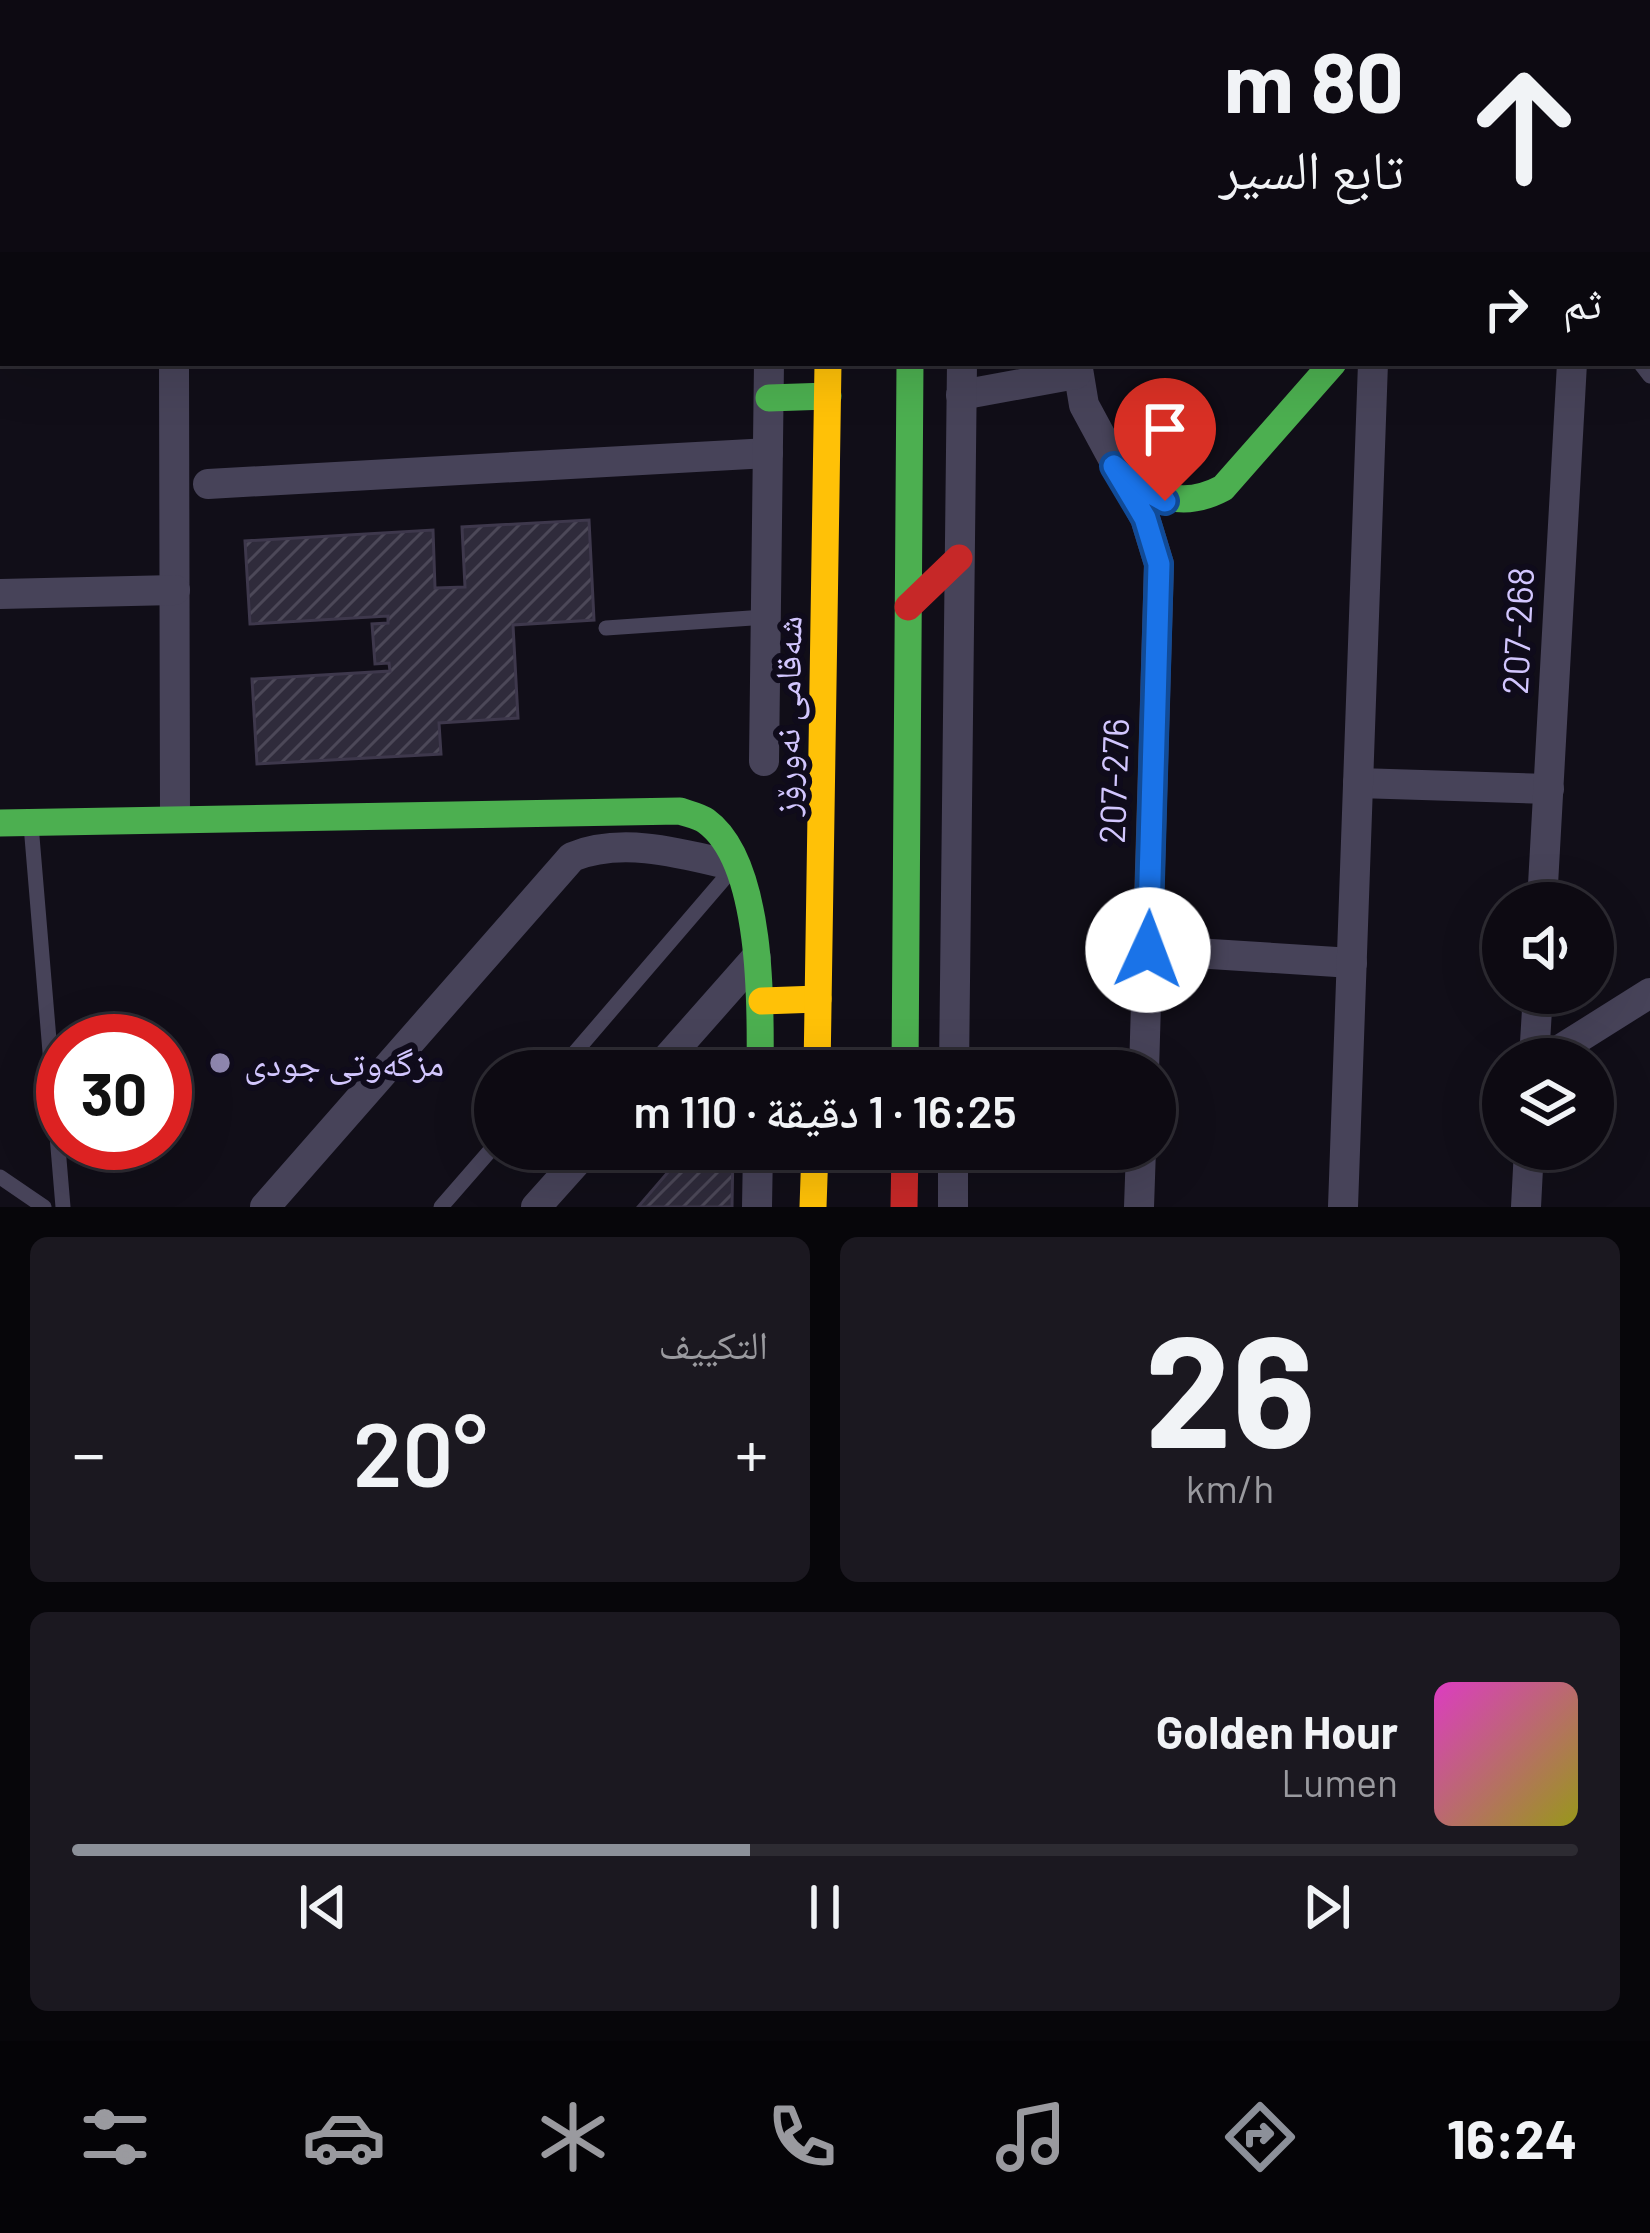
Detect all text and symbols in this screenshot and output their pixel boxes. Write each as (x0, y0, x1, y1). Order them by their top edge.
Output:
text: 80 m (1224, 29, 1404, 130)
icon: ahead (1446, 48, 1602, 204)
text: تابع السير (1219, 135, 1404, 200)
text: ثم (1563, 274, 1602, 328)
icon: right (1473, 276, 1539, 342)
pin (1114, 378, 1216, 501)
icon: arrive (1132, 396, 1198, 462)
street label: 207-268 (1492, 566, 1541, 696)
street label: شەقامی نەورۆز (762, 616, 811, 817)
street label: 207-276 (1089, 717, 1136, 845)
map controls (1482, 882, 1614, 1170)
button: sound (1482, 882, 1614, 1014)
position arrow (1085, 887, 1211, 1013)
speed limit sign: 30 (36, 1014, 192, 1170)
button: layers (1482, 1038, 1614, 1170)
place label: مزگەوتی جودی (244, 1040, 444, 1085)
marker: مزگەوتی جودی (207, 1050, 233, 1076)
text: 16:25 · 1 دقيقة · 110 m (634, 1083, 1017, 1137)
text: 26 (1144, 1292, 1316, 1479)
text: التكييف (659, 1320, 768, 1367)
text: 20° (353, 1397, 487, 1505)
text: − (72, 1412, 105, 1491)
text: + (735, 1412, 768, 1491)
text: km/h (1186, 1464, 1274, 1511)
text: Golden Hour (1156, 1704, 1398, 1758)
text: Lumen (1281, 1758, 1398, 1805)
icon: previous (290, 1874, 356, 1940)
icon: pause (792, 1874, 858, 1940)
icon: next (1294, 1874, 1360, 1940)
icon: filters (73, 2095, 157, 2179)
icon: car (302, 2095, 386, 2179)
icon: climate (531, 2095, 615, 2179)
icon: phone (760, 2095, 844, 2179)
icon: music (989, 2095, 1073, 2179)
icon: directions (1218, 2095, 1302, 2179)
text: 16:24 (1447, 2105, 1577, 2170)

